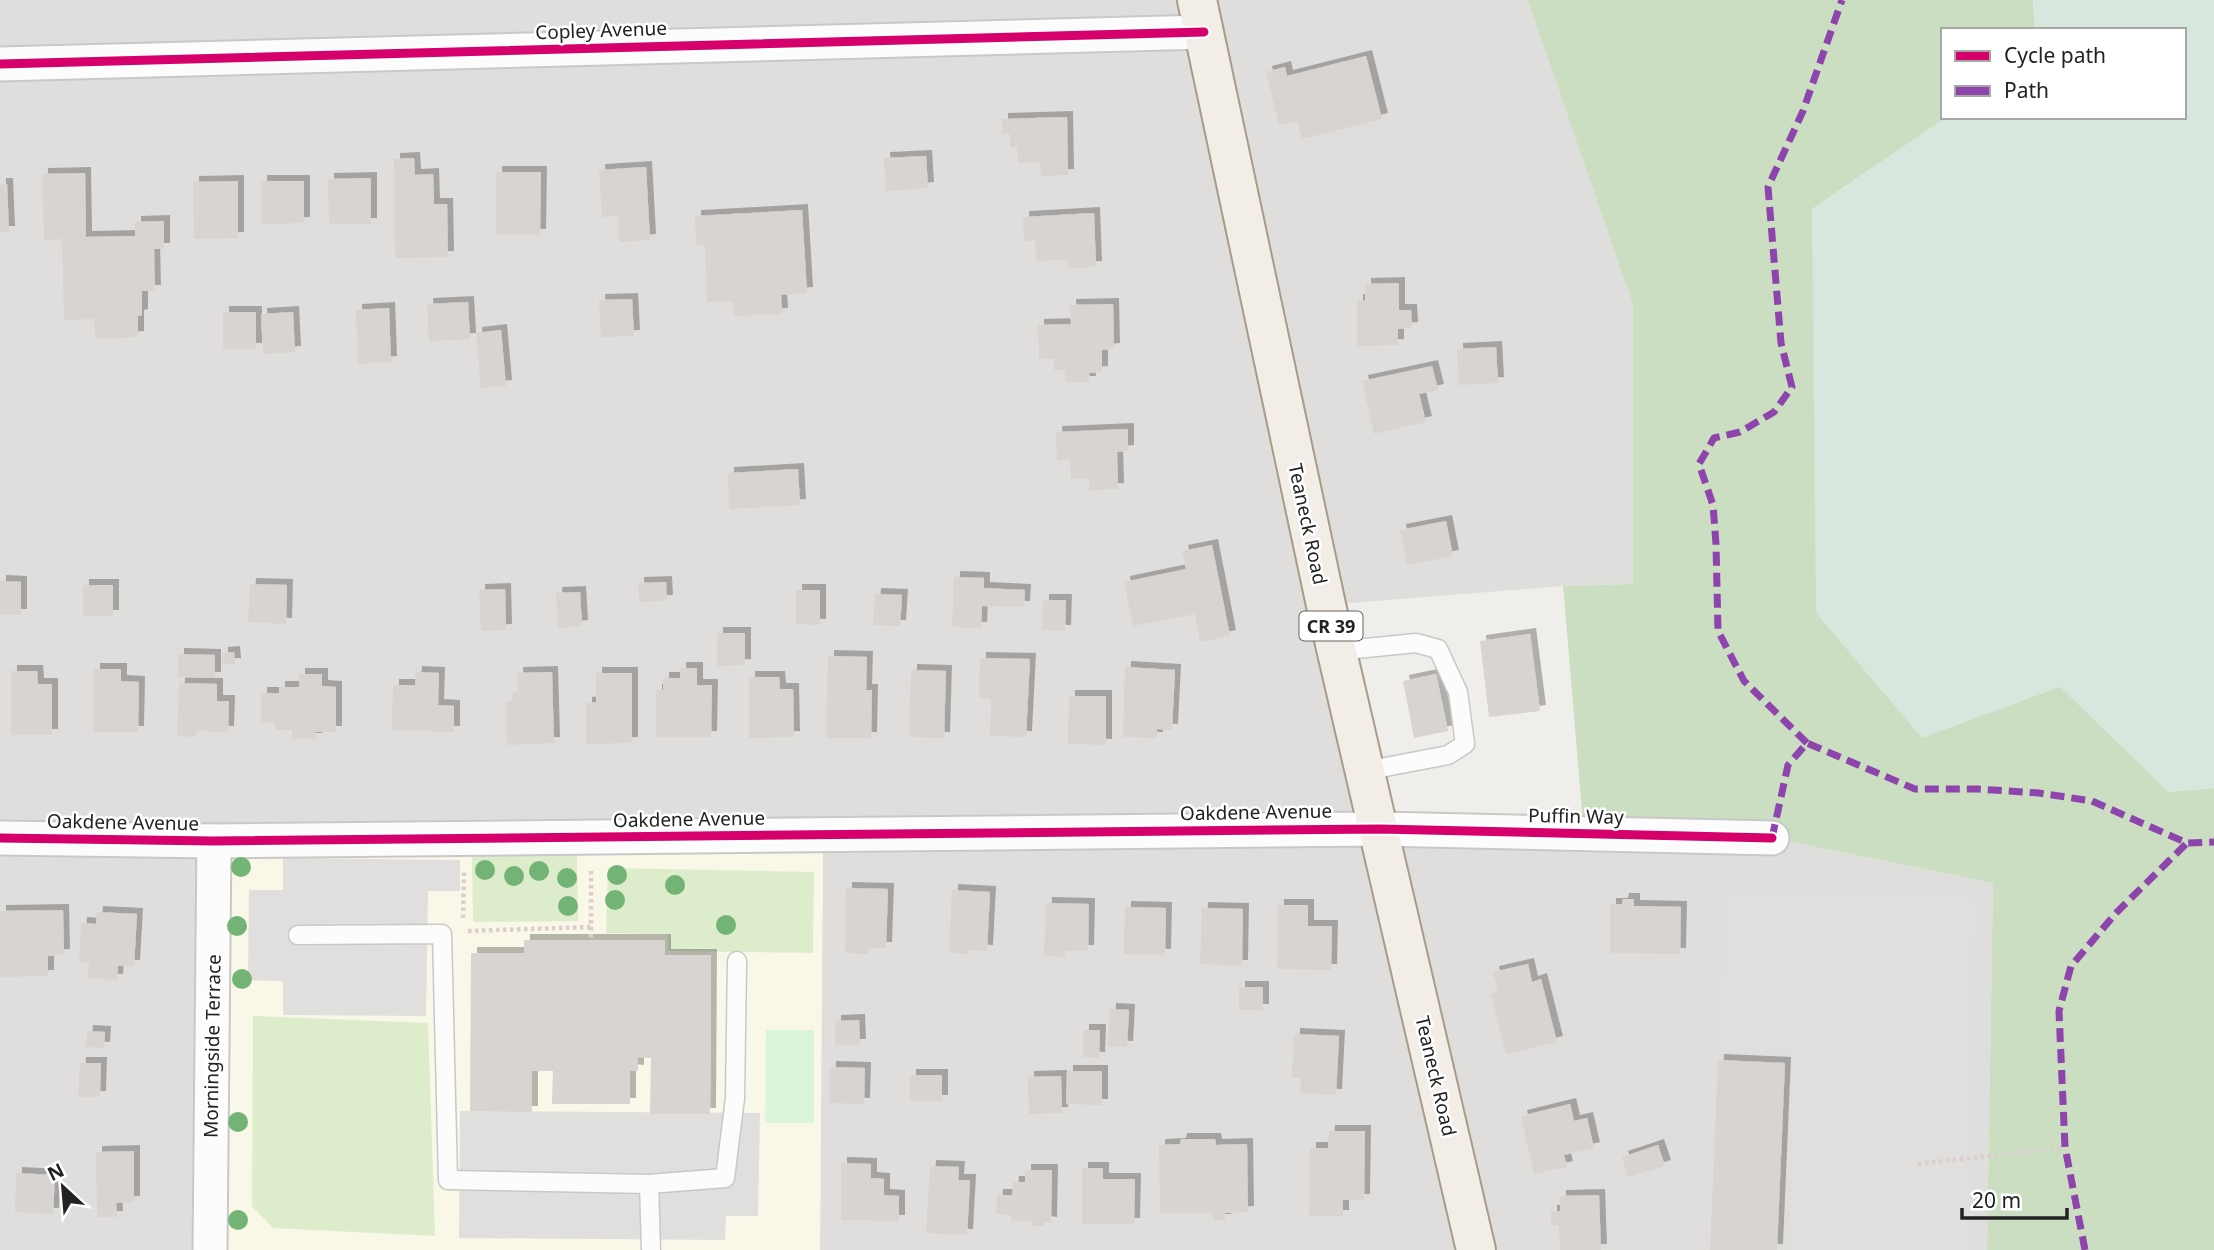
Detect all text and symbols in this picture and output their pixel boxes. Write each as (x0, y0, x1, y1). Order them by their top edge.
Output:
street label: Copley Avenue (535, 15, 667, 45)
legend (1941, 28, 2186, 119)
text: Cycle path (2004, 41, 2106, 69)
text: Path (2004, 76, 2049, 104)
street label: Teaneck Road (1283, 461, 1333, 587)
road number: CR 39 (1300, 612, 1362, 640)
street label: Oakdene Avenue (1180, 798, 1332, 826)
street label: Puffin Way (1528, 802, 1624, 830)
street label: Oakdene Avenue (613, 805, 765, 833)
street label: Oakdene Avenue (47, 808, 199, 836)
street label: Morningside Terrace (197, 954, 227, 1138)
street label: Teaneck Road (1410, 1013, 1462, 1139)
north arrow (28, 1152, 98, 1222)
text: N (43, 1157, 68, 1187)
scale bar (1962, 1176, 2067, 1220)
text: 20 m (1972, 1186, 2021, 1214)

